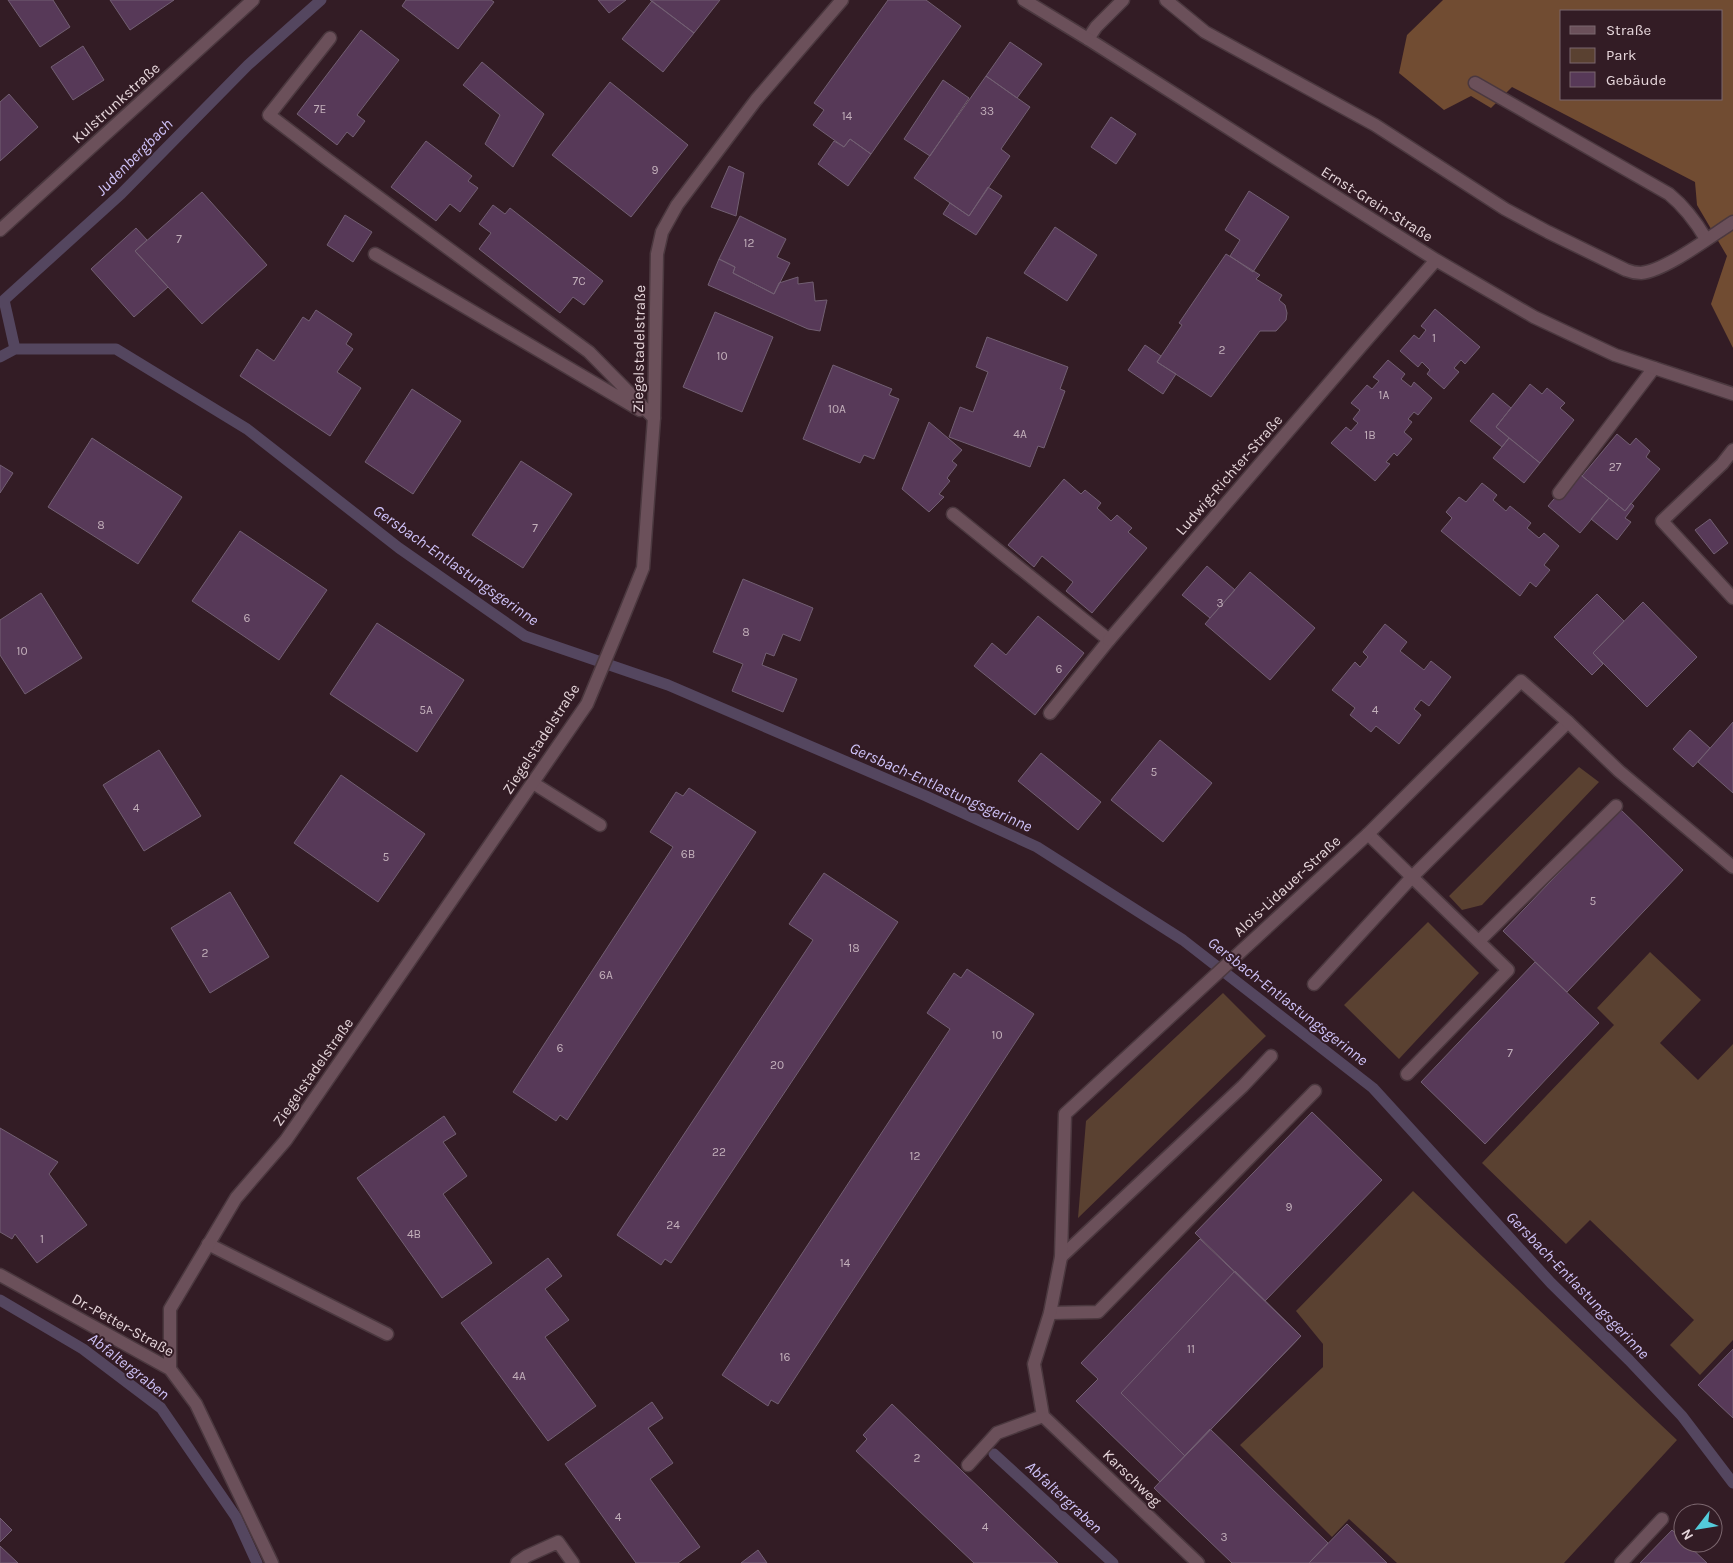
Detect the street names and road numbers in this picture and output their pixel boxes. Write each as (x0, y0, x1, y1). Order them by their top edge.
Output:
street label: Kulstrunkstraße (68, 59, 164, 147)
street label: Ernst-Grein-Straße (1318, 162, 1436, 246)
street label: Ziegelstadelstraße (629, 285, 649, 413)
street label: Ludwig-Richter-Straße (1172, 411, 1286, 539)
street label: Ziegelstadelstraße (499, 680, 583, 798)
street label: Alois-Lidauer-Straße (1230, 832, 1344, 940)
street label: Ziegelstadelstraße (269, 1014, 357, 1130)
street label: Dr.-Petter-Straße (69, 1289, 177, 1361)
street label: Karschweg (1099, 1446, 1165, 1511)

